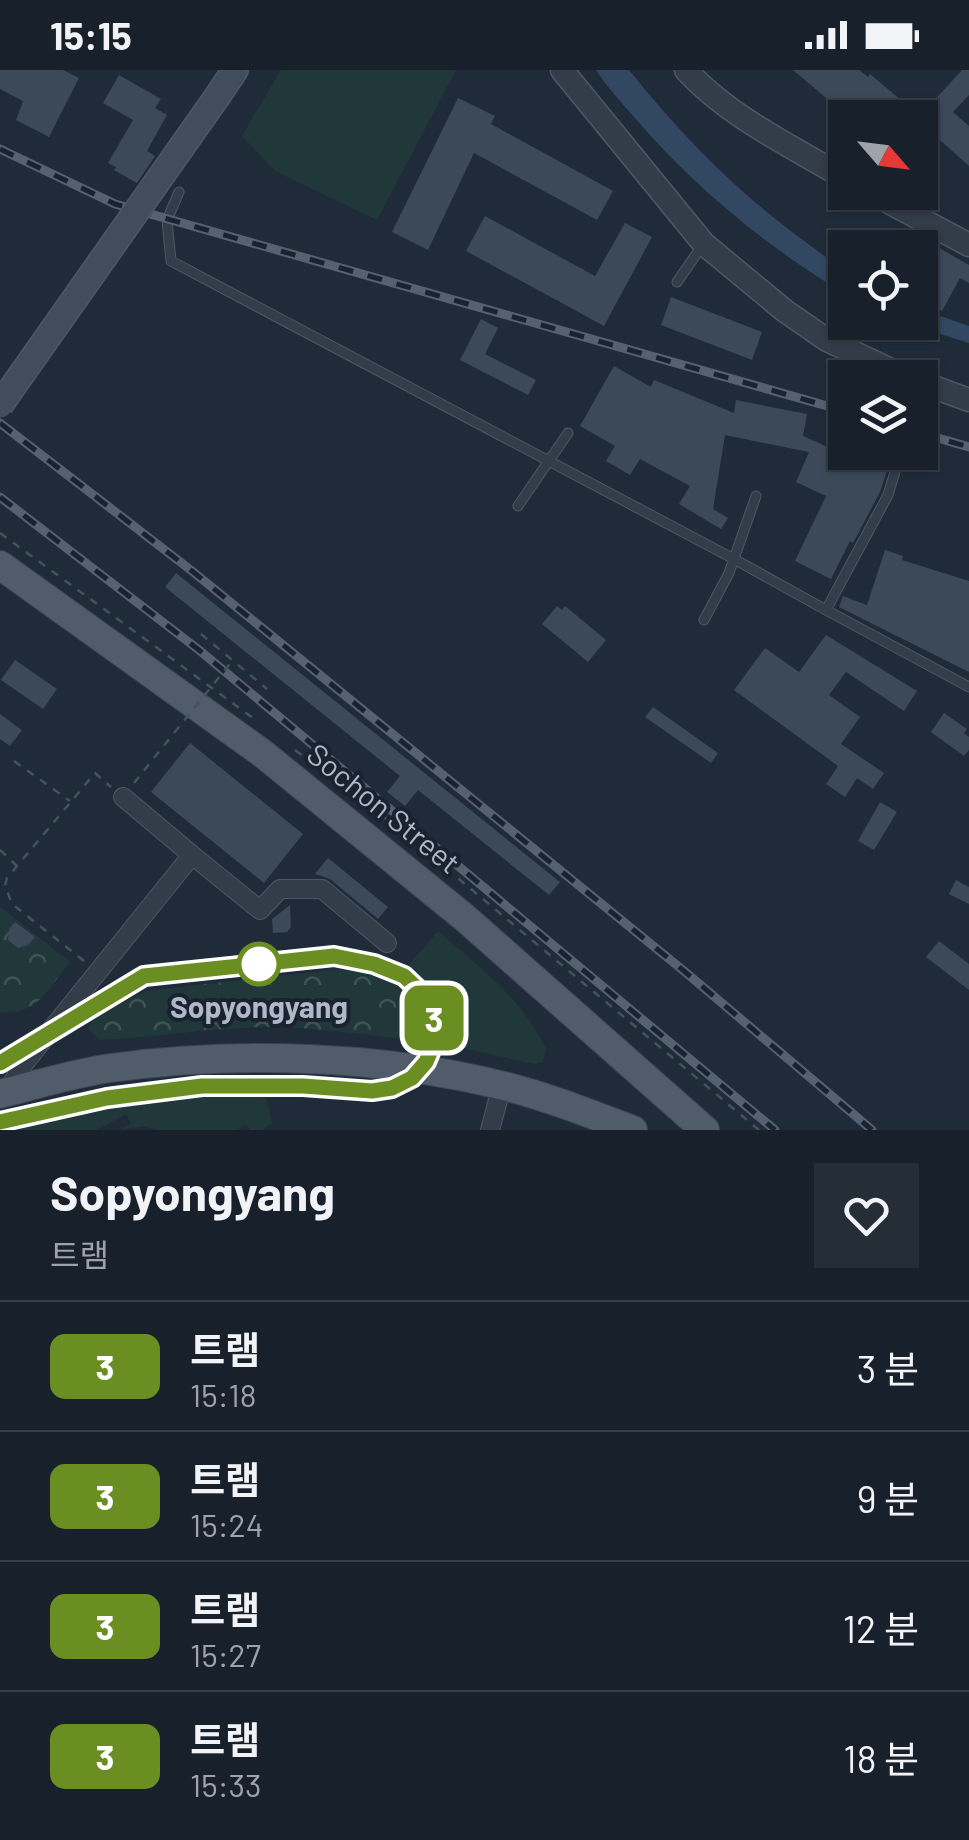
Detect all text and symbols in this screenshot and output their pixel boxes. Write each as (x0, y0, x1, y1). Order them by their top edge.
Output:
text: 15:15 (50, 12, 132, 58)
north arrow (828, 100, 938, 210)
map controls (828, 100, 938, 470)
button: locate (828, 230, 938, 340)
button: layers (828, 360, 938, 470)
street label: Sochon Street (301, 735, 468, 880)
marker: Sopyongyang (238, 943, 280, 985)
line badge: 3 (402, 986, 466, 1050)
place label: Sopyongyang (170, 988, 348, 1024)
text: 3 (425, 997, 443, 1039)
text: Sopyongyang (50, 1163, 335, 1221)
button: heart (814, 1163, 919, 1268)
text: 트램 (50, 1235, 109, 1273)
text: 트램 (190, 1326, 260, 1372)
text: 3 (96, 1345, 114, 1387)
text: 3 분 (857, 1345, 919, 1391)
text: 15:18 (190, 1375, 256, 1413)
text: 트램 (190, 1456, 260, 1502)
text: 3 (96, 1475, 114, 1517)
text: 9 분 (857, 1475, 919, 1521)
text: 15:24 (190, 1505, 263, 1543)
text: 트램 (190, 1586, 260, 1632)
text: 3 (96, 1605, 114, 1647)
text: 12 분 (843, 1605, 919, 1651)
text: 15:27 (190, 1635, 261, 1673)
text: 트램 (190, 1716, 260, 1762)
text: 3 (96, 1735, 114, 1777)
text: 18 분 (843, 1735, 919, 1781)
text: 15:33 (190, 1765, 261, 1803)

